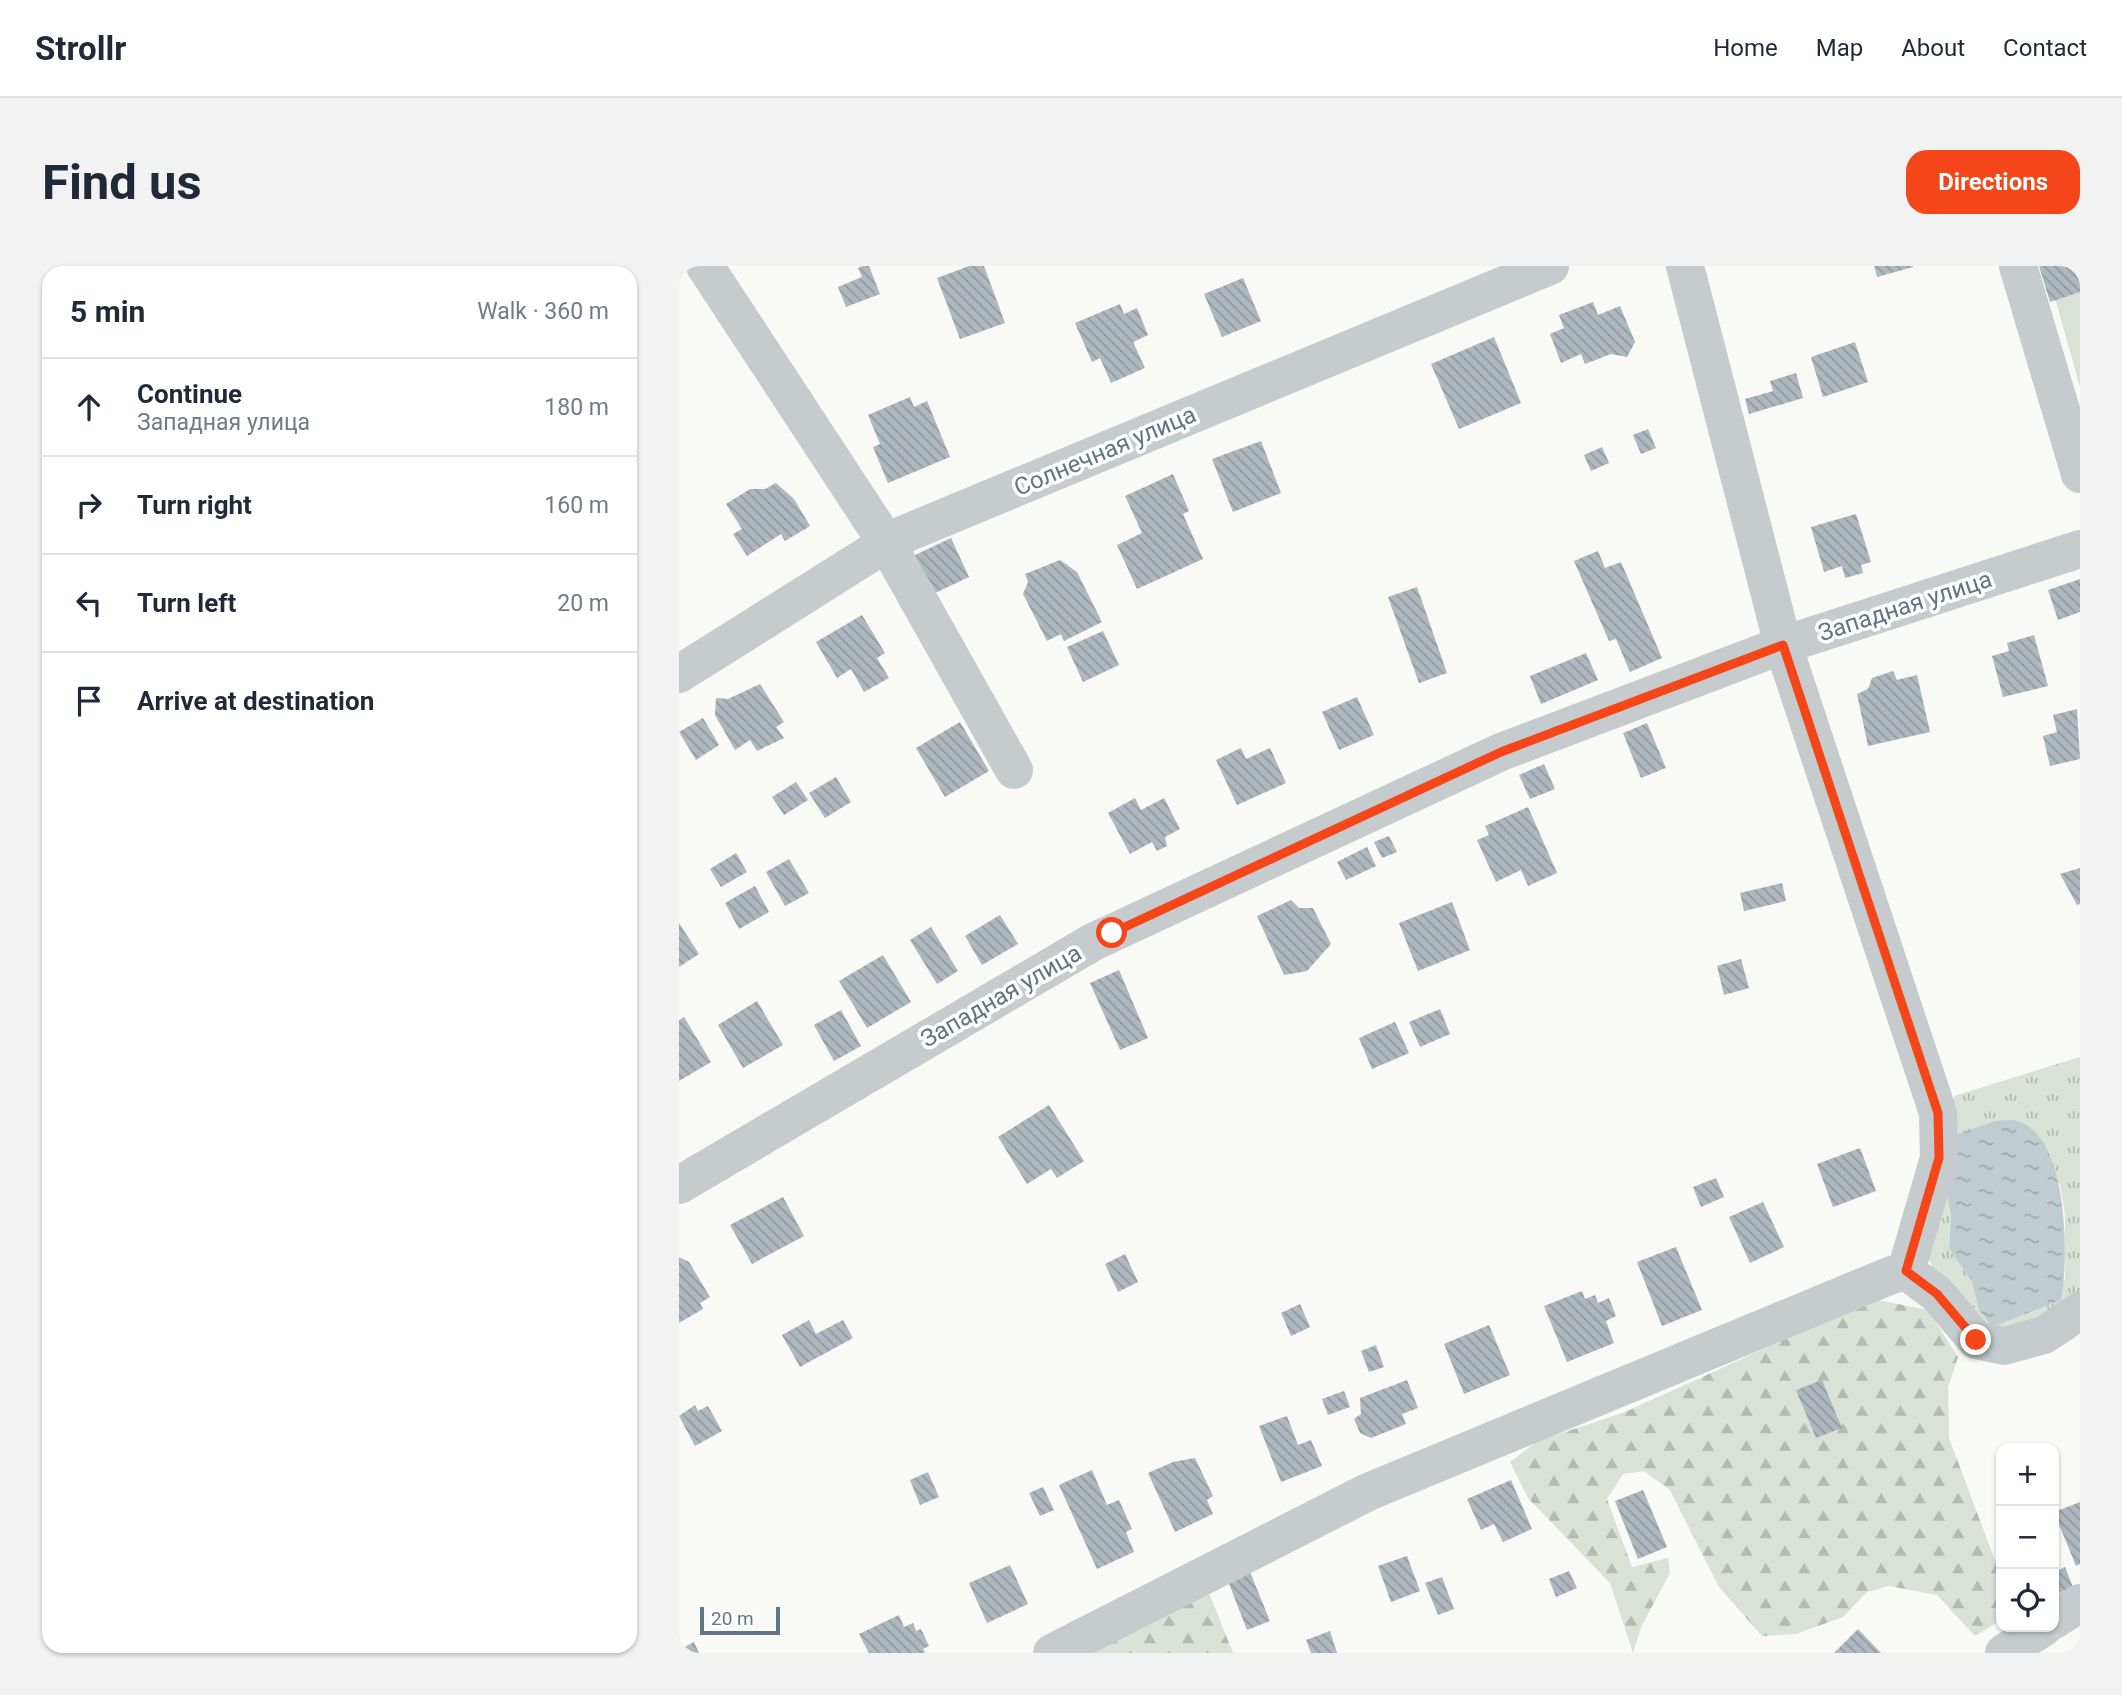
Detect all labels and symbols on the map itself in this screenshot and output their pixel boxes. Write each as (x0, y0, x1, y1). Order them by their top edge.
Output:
street label: Солнечная улица (1010, 400, 1200, 502)
street label: Западная улица (1815, 565, 1995, 647)
route start (1096, 917, 1127, 948)
street label: Западная улица (916, 939, 1086, 1053)
route end (1960, 1324, 1991, 1355)
scale bar (700, 1604, 781, 1636)

